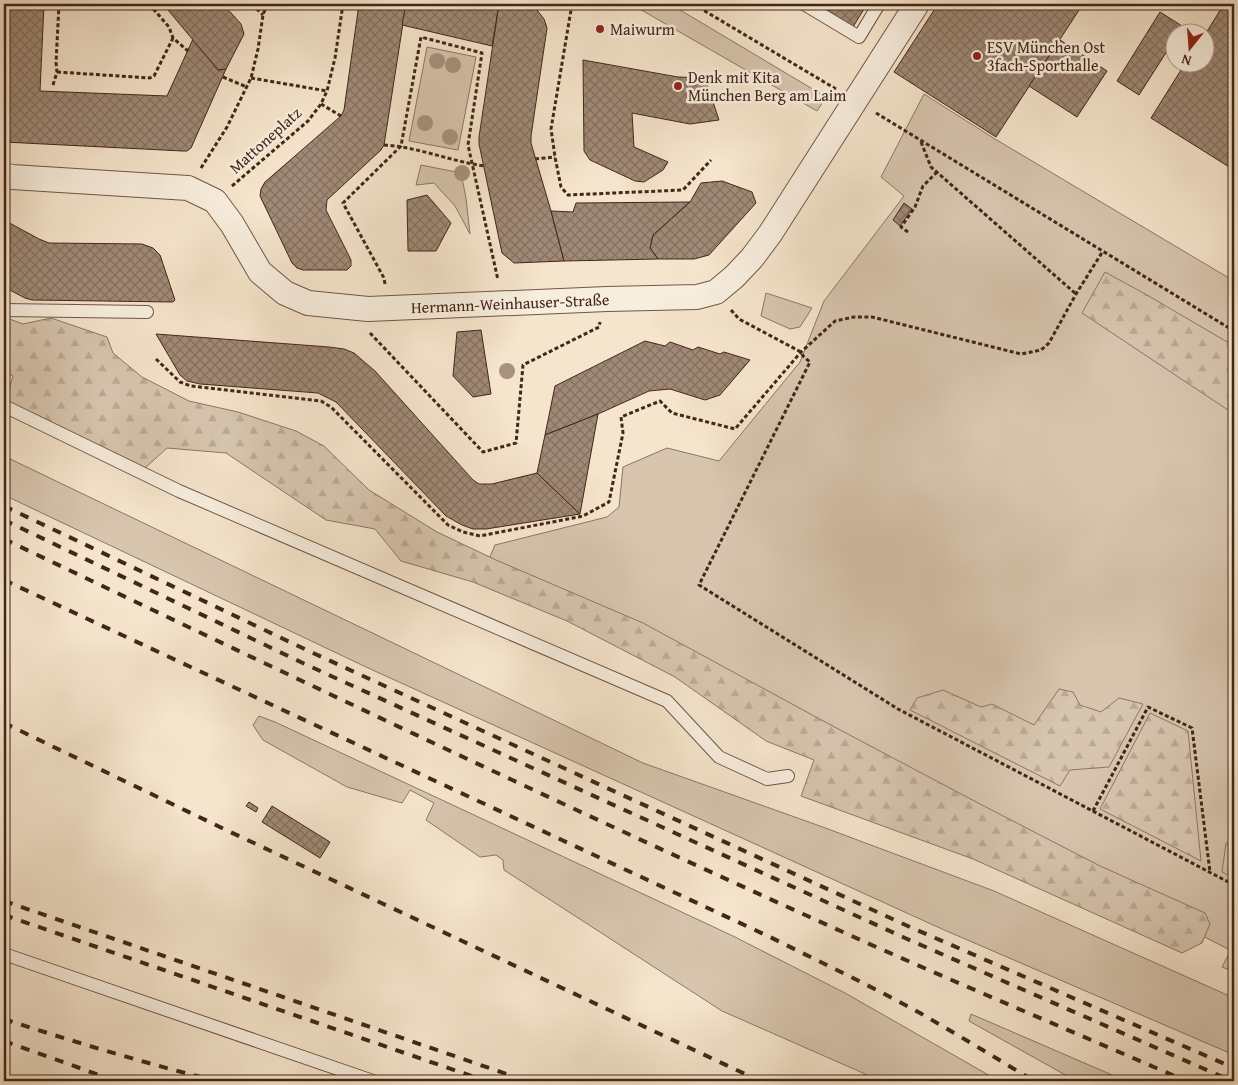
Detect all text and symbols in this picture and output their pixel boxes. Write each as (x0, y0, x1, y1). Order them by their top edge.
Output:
place label: Maiwurm (610, 17, 675, 41)
north arrow (1166, 22, 1216, 72)
marker: Maiwurm (594, 23, 606, 35)
place label: ESV München Ost 3fach-Sporthalle (987, 35, 1106, 77)
text: N (1178, 49, 1194, 71)
marker: ESV München Ost 3fach-Sporthalle (971, 50, 983, 62)
place label: Denk mit Kita München Berg am Laim (688, 65, 846, 107)
marker: Denk mit Kita München Berg am Laim (672, 80, 684, 92)
street label: Mattoneplatz (224, 101, 306, 179)
street label: Hermann-Weinhauser-Straße (411, 287, 610, 319)

